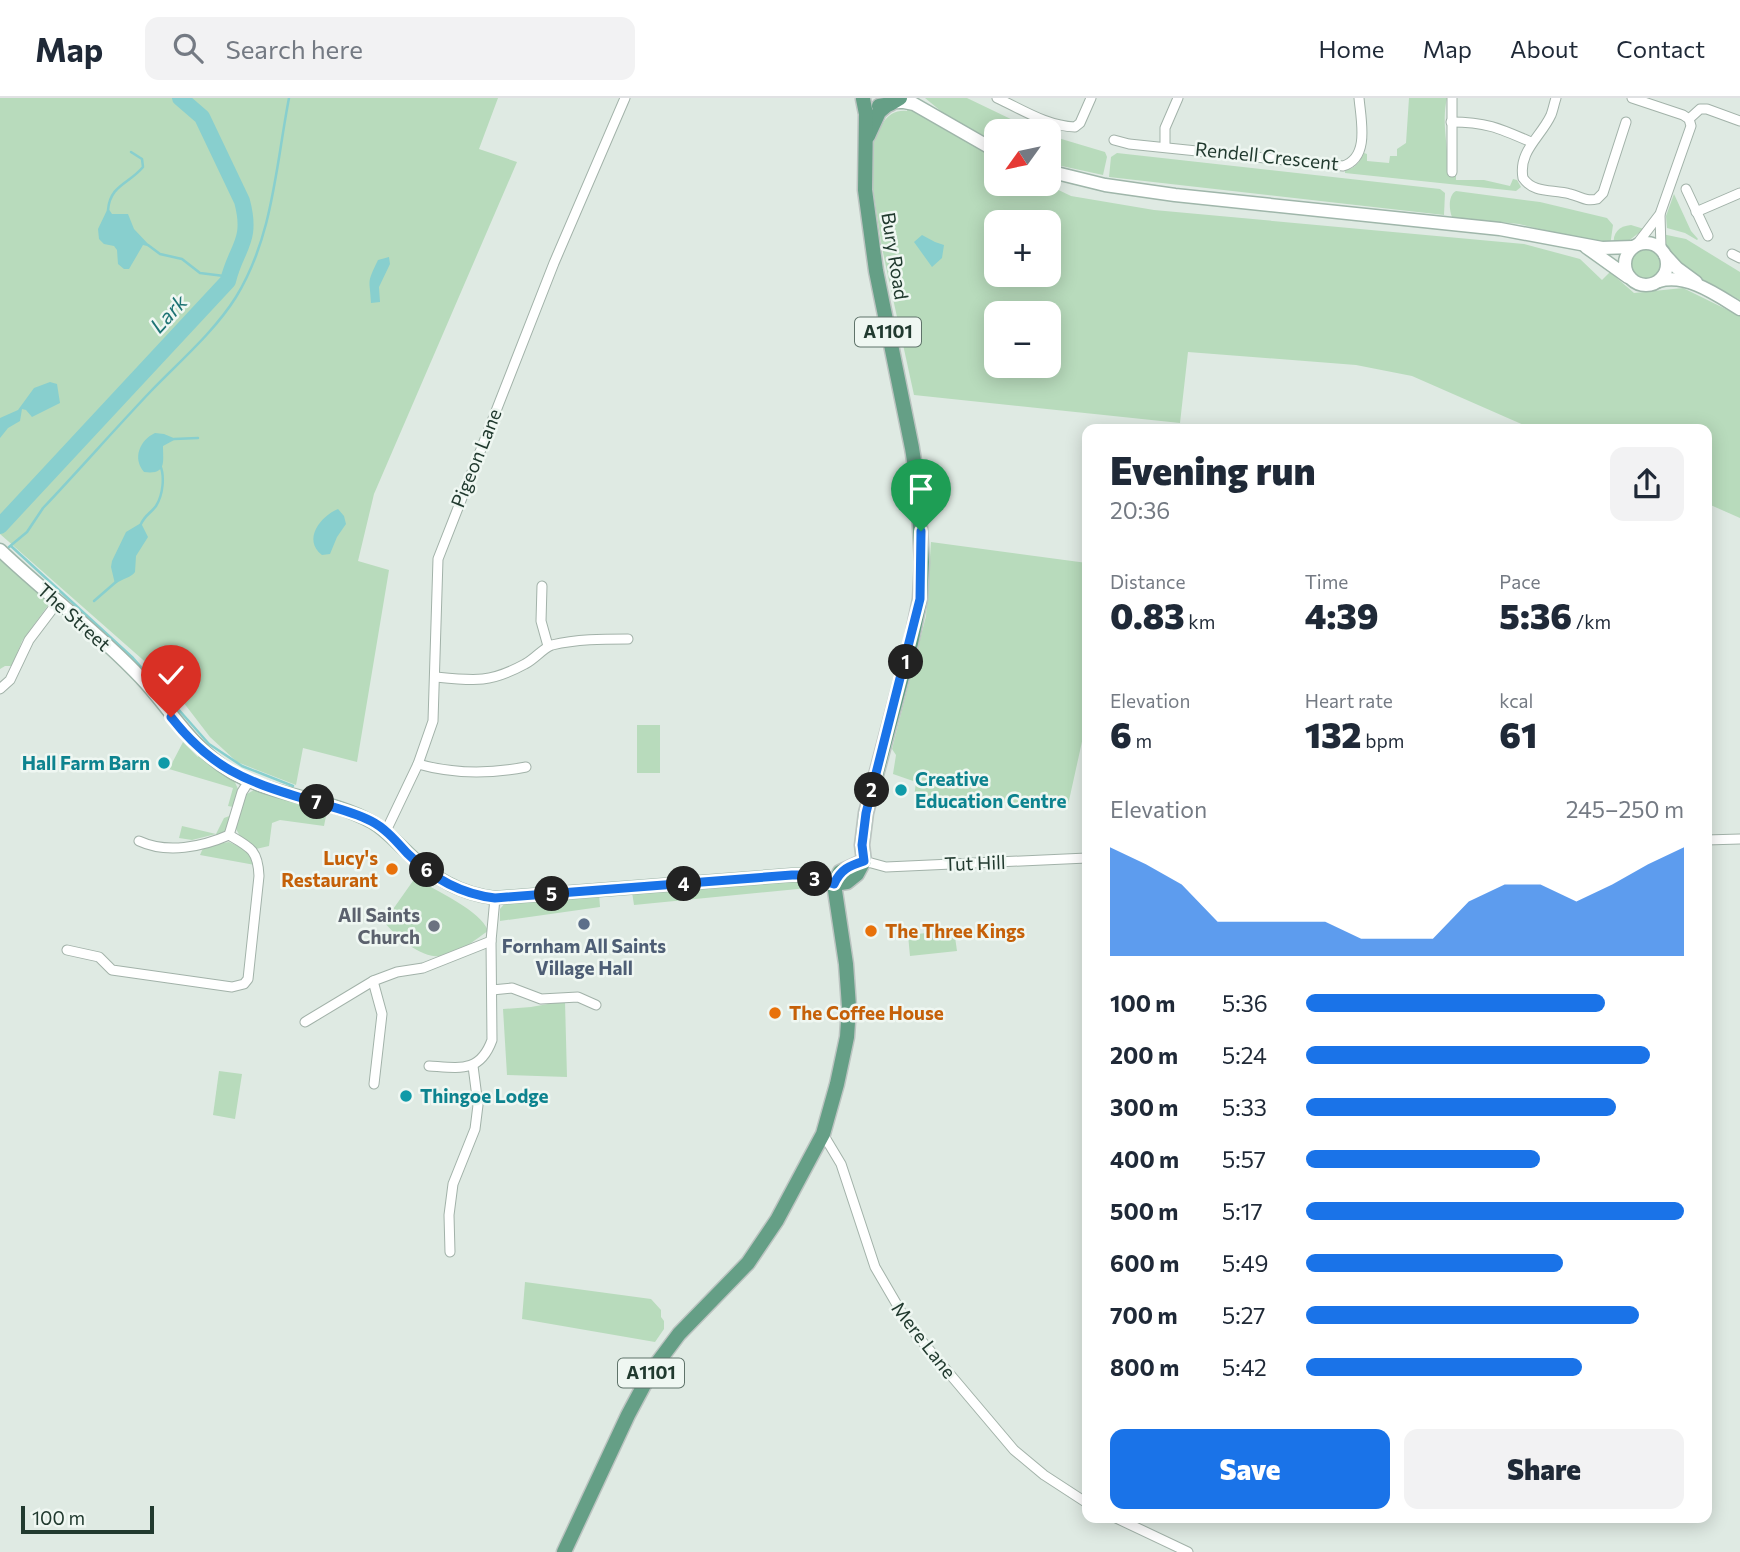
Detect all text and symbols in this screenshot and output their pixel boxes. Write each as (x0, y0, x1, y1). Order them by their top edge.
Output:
search box (145, 17, 635, 80)
text: Map (35, 28, 103, 69)
icon: search (169, 29, 207, 67)
text: Search here (225, 33, 363, 64)
text: Home (1319, 34, 1385, 63)
text: Map (1423, 34, 1472, 63)
text: About (1510, 34, 1578, 63)
text: Contact (1616, 34, 1705, 63)
north arrow (984, 119, 1060, 196)
map controls (984, 119, 1061, 378)
street label: Rendell Crescent (1194, 137, 1340, 175)
button: + (984, 210, 1061, 287)
street label: Bury Road (877, 211, 914, 301)
water label: Lark (144, 288, 192, 337)
button: − (984, 301, 1061, 378)
road number: A1101 (855, 318, 921, 346)
street label: Pigeon Lane (445, 405, 506, 511)
text: Evening run (1110, 446, 1316, 493)
button: share (1610, 447, 1684, 521)
pin (891, 459, 951, 531)
icon: arrive (902, 470, 940, 508)
text: 20:36 (1110, 496, 1170, 524)
text: Distance (1110, 570, 1186, 593)
text: Time (1305, 570, 1348, 593)
text: Pace (1499, 570, 1541, 593)
street label: The Street (33, 578, 116, 656)
text: 0.83 (1110, 593, 1185, 636)
text: 4:39 (1305, 593, 1379, 636)
text: 5:36 (1499, 593, 1572, 636)
text: km (1185, 610, 1215, 633)
text: /km (1572, 610, 1611, 633)
pin: 1 (888, 644, 923, 680)
pin (141, 645, 201, 717)
text: 1 (901, 650, 910, 673)
icon: check (152, 656, 190, 694)
text: Elevation (1110, 689, 1190, 712)
text: Heart rate (1305, 689, 1393, 712)
text: kcal (1499, 689, 1533, 712)
text: 6 (1110, 712, 1132, 755)
text: 132 (1305, 712, 1362, 755)
text: 61 (1499, 712, 1537, 755)
text: m (1132, 729, 1152, 752)
text: bpm (1362, 729, 1404, 752)
place label: Hall Farm Barn (22, 751, 150, 774)
marker: Hall Farm Barn (156, 755, 172, 771)
place label: Creative Education Centre (915, 767, 1066, 812)
pin: 2 (854, 772, 890, 808)
text: 2 (866, 778, 877, 801)
marker: Creative Education Centre (893, 782, 909, 798)
pin: 7 (300, 784, 334, 820)
text: 7 (311, 790, 322, 813)
text: Elevation (1110, 795, 1207, 823)
text: 245–250 m (1566, 795, 1684, 823)
place label: Lucy's Restaurant (281, 846, 378, 891)
street label: Tut Hill (944, 850, 1006, 875)
pin: 6 (410, 852, 444, 888)
text: 6 (421, 858, 432, 881)
marker: Lucy's Restaurant (384, 861, 400, 877)
pin: 3 (798, 862, 832, 896)
pin: 4 (666, 866, 702, 902)
text: 3 (809, 867, 820, 890)
text: 4 (678, 872, 689, 895)
pin: 5 (534, 876, 570, 912)
text: 5 (546, 882, 557, 905)
place label: All Saints Church (338, 903, 420, 948)
marker: Fornham All Saints Village Hall (576, 916, 592, 932)
marker: All Saints Church (426, 918, 442, 934)
place label: The Three Kings (885, 919, 1025, 942)
marker: The Three Kings (863, 923, 879, 939)
place label: Fornham All Saints Village Hall (502, 934, 666, 979)
text: 100 m (1110, 989, 1175, 1017)
text: 5:36 (1222, 989, 1268, 1017)
place label: The Coffee House (789, 1001, 944, 1024)
marker: The Coffee House (767, 1005, 783, 1021)
text: 200 m (1110, 1041, 1178, 1069)
text: 5:24 (1222, 1041, 1267, 1069)
place label: Thingoe Lodge (420, 1084, 549, 1107)
marker: Thingoe Lodge (398, 1088, 414, 1104)
text: 300 m (1110, 1093, 1178, 1121)
text: 5:33 (1222, 1093, 1267, 1121)
text: 400 m (1110, 1145, 1179, 1173)
text: 5:57 (1222, 1145, 1266, 1173)
text: 500 m (1110, 1197, 1178, 1225)
text: 5:17 (1222, 1197, 1263, 1225)
text: 600 m (1110, 1249, 1179, 1277)
text: 5:49 (1222, 1249, 1268, 1277)
street label: Mere Lane (887, 1297, 961, 1383)
text: 700 m (1110, 1301, 1178, 1329)
text: 5:27 (1222, 1301, 1265, 1329)
text: 800 m (1110, 1353, 1179, 1381)
text: 5:42 (1222, 1353, 1267, 1381)
road number: A1101 (618, 1358, 684, 1388)
button: Save (1110, 1429, 1390, 1509)
button: Share (1404, 1429, 1684, 1509)
scale bar (21, 1503, 154, 1535)
text: 100 m (32, 1506, 85, 1529)

